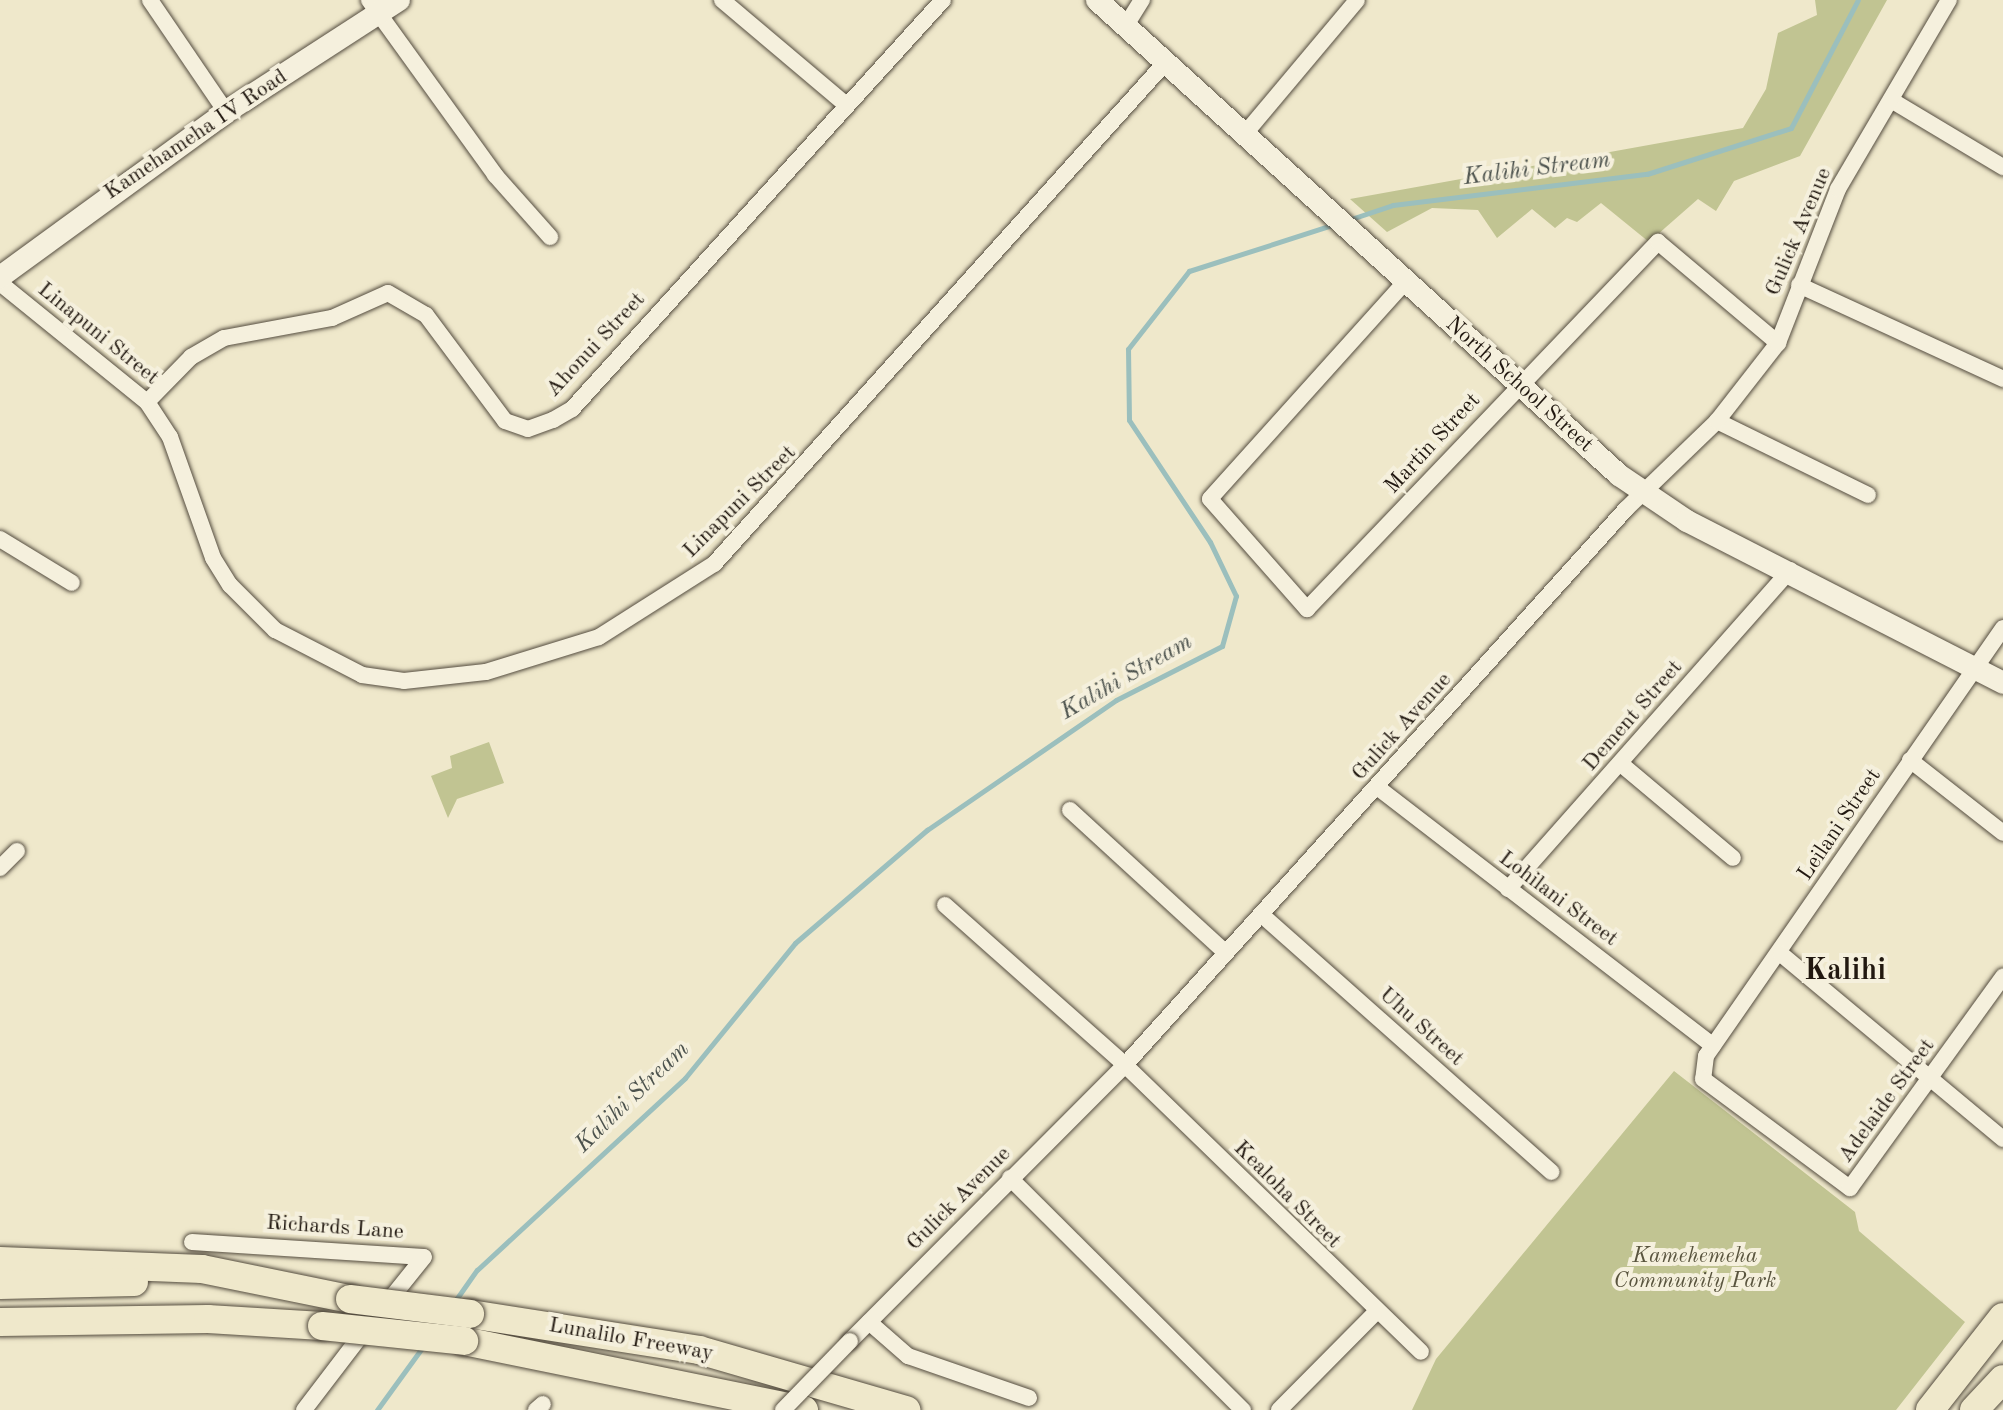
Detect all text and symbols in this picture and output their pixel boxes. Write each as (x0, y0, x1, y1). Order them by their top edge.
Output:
street label: Kamehameha IV Road (99, 64, 293, 206)
water label: Kalihi Stream (1462, 147, 1612, 193)
street label: Gulick Avenue (1760, 164, 1838, 300)
street label: Linapuni Street (32, 277, 164, 391)
street label: Ahonui Street (541, 287, 651, 403)
street label: North School Street (1440, 312, 1598, 458)
street label: Martin Street (1380, 388, 1486, 500)
street label: Linapuni Street (678, 440, 802, 564)
water label: Kalihi Stream (1056, 629, 1198, 727)
street label: Dement Street (1577, 655, 1689, 777)
street label: Gulick Avenue (1347, 667, 1457, 787)
street label: Leilani Street (1793, 764, 1887, 886)
street label: Lohilani Street (1493, 846, 1623, 952)
district label: Kalihi (1804, 953, 1886, 989)
street label: Uhu Street (1373, 982, 1469, 1072)
street label: Adelaide Street (1833, 1034, 1941, 1168)
water label: Kalihi Stream (570, 1036, 696, 1160)
street label: Kealoha Street (1228, 1136, 1346, 1254)
street label: Gulick Avenue (901, 1141, 1017, 1257)
street label: Richards Lane (265, 1210, 405, 1246)
park label: Kamehemeha Community Park (1614, 1243, 1776, 1294)
street label: Lunalilo Freeway (547, 1313, 715, 1367)

